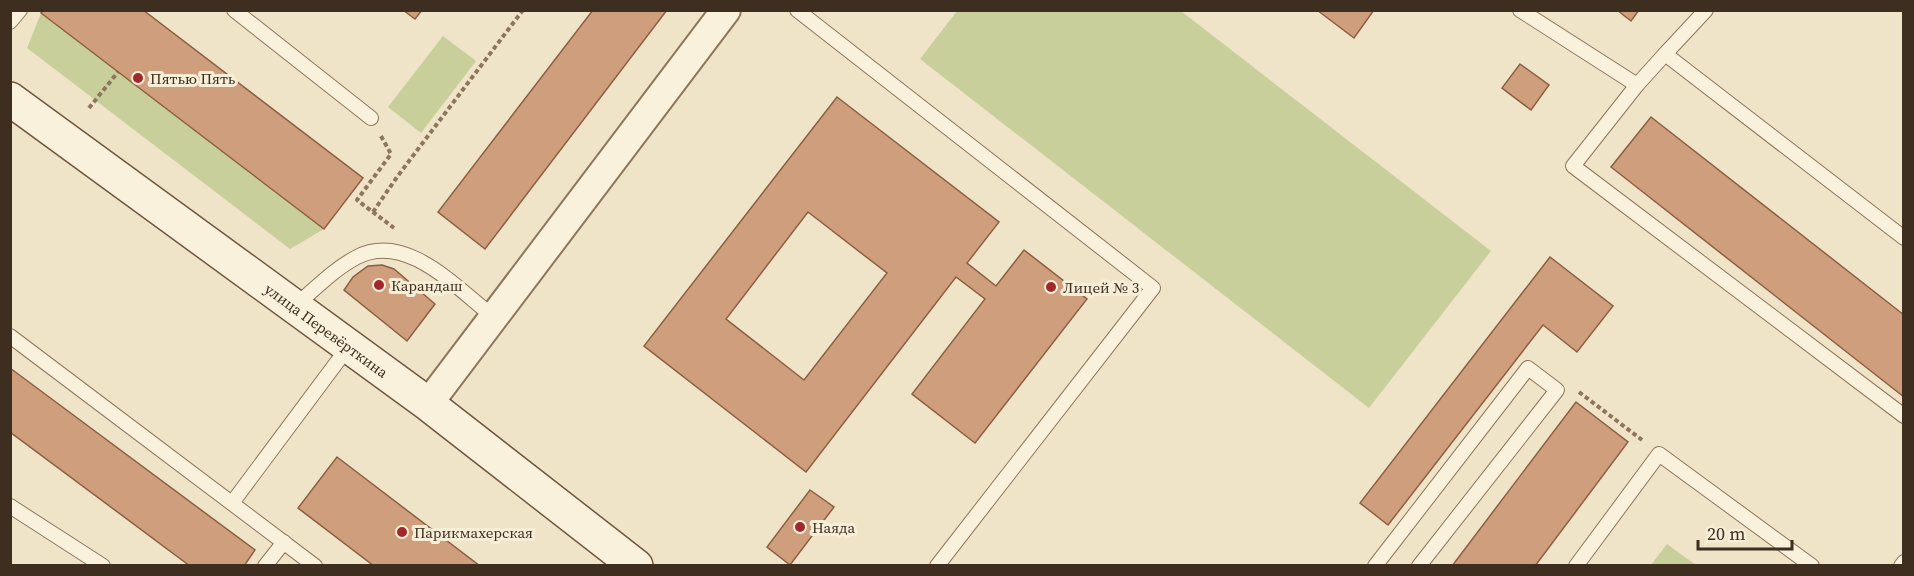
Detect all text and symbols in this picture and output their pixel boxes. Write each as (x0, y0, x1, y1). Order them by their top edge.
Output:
place label: Пятью Пять (150, 68, 236, 89)
marker: Пятью Пять (131, 71, 145, 85)
place label: Карандаш (391, 275, 463, 296)
place label: Лицей № 3 (1063, 277, 1139, 298)
street label: улица Перевёрткина (261, 278, 393, 382)
marker: Карандаш (372, 278, 386, 292)
marker: Лицей № 3 (1044, 280, 1058, 294)
scale bar (1698, 513, 1792, 551)
place label: Наяда (812, 517, 855, 538)
marker: Наяда (793, 520, 807, 534)
text: 20 m (1707, 521, 1745, 546)
place label: Парикмахерская (414, 522, 533, 543)
marker: Парикмахерская (395, 525, 409, 539)

